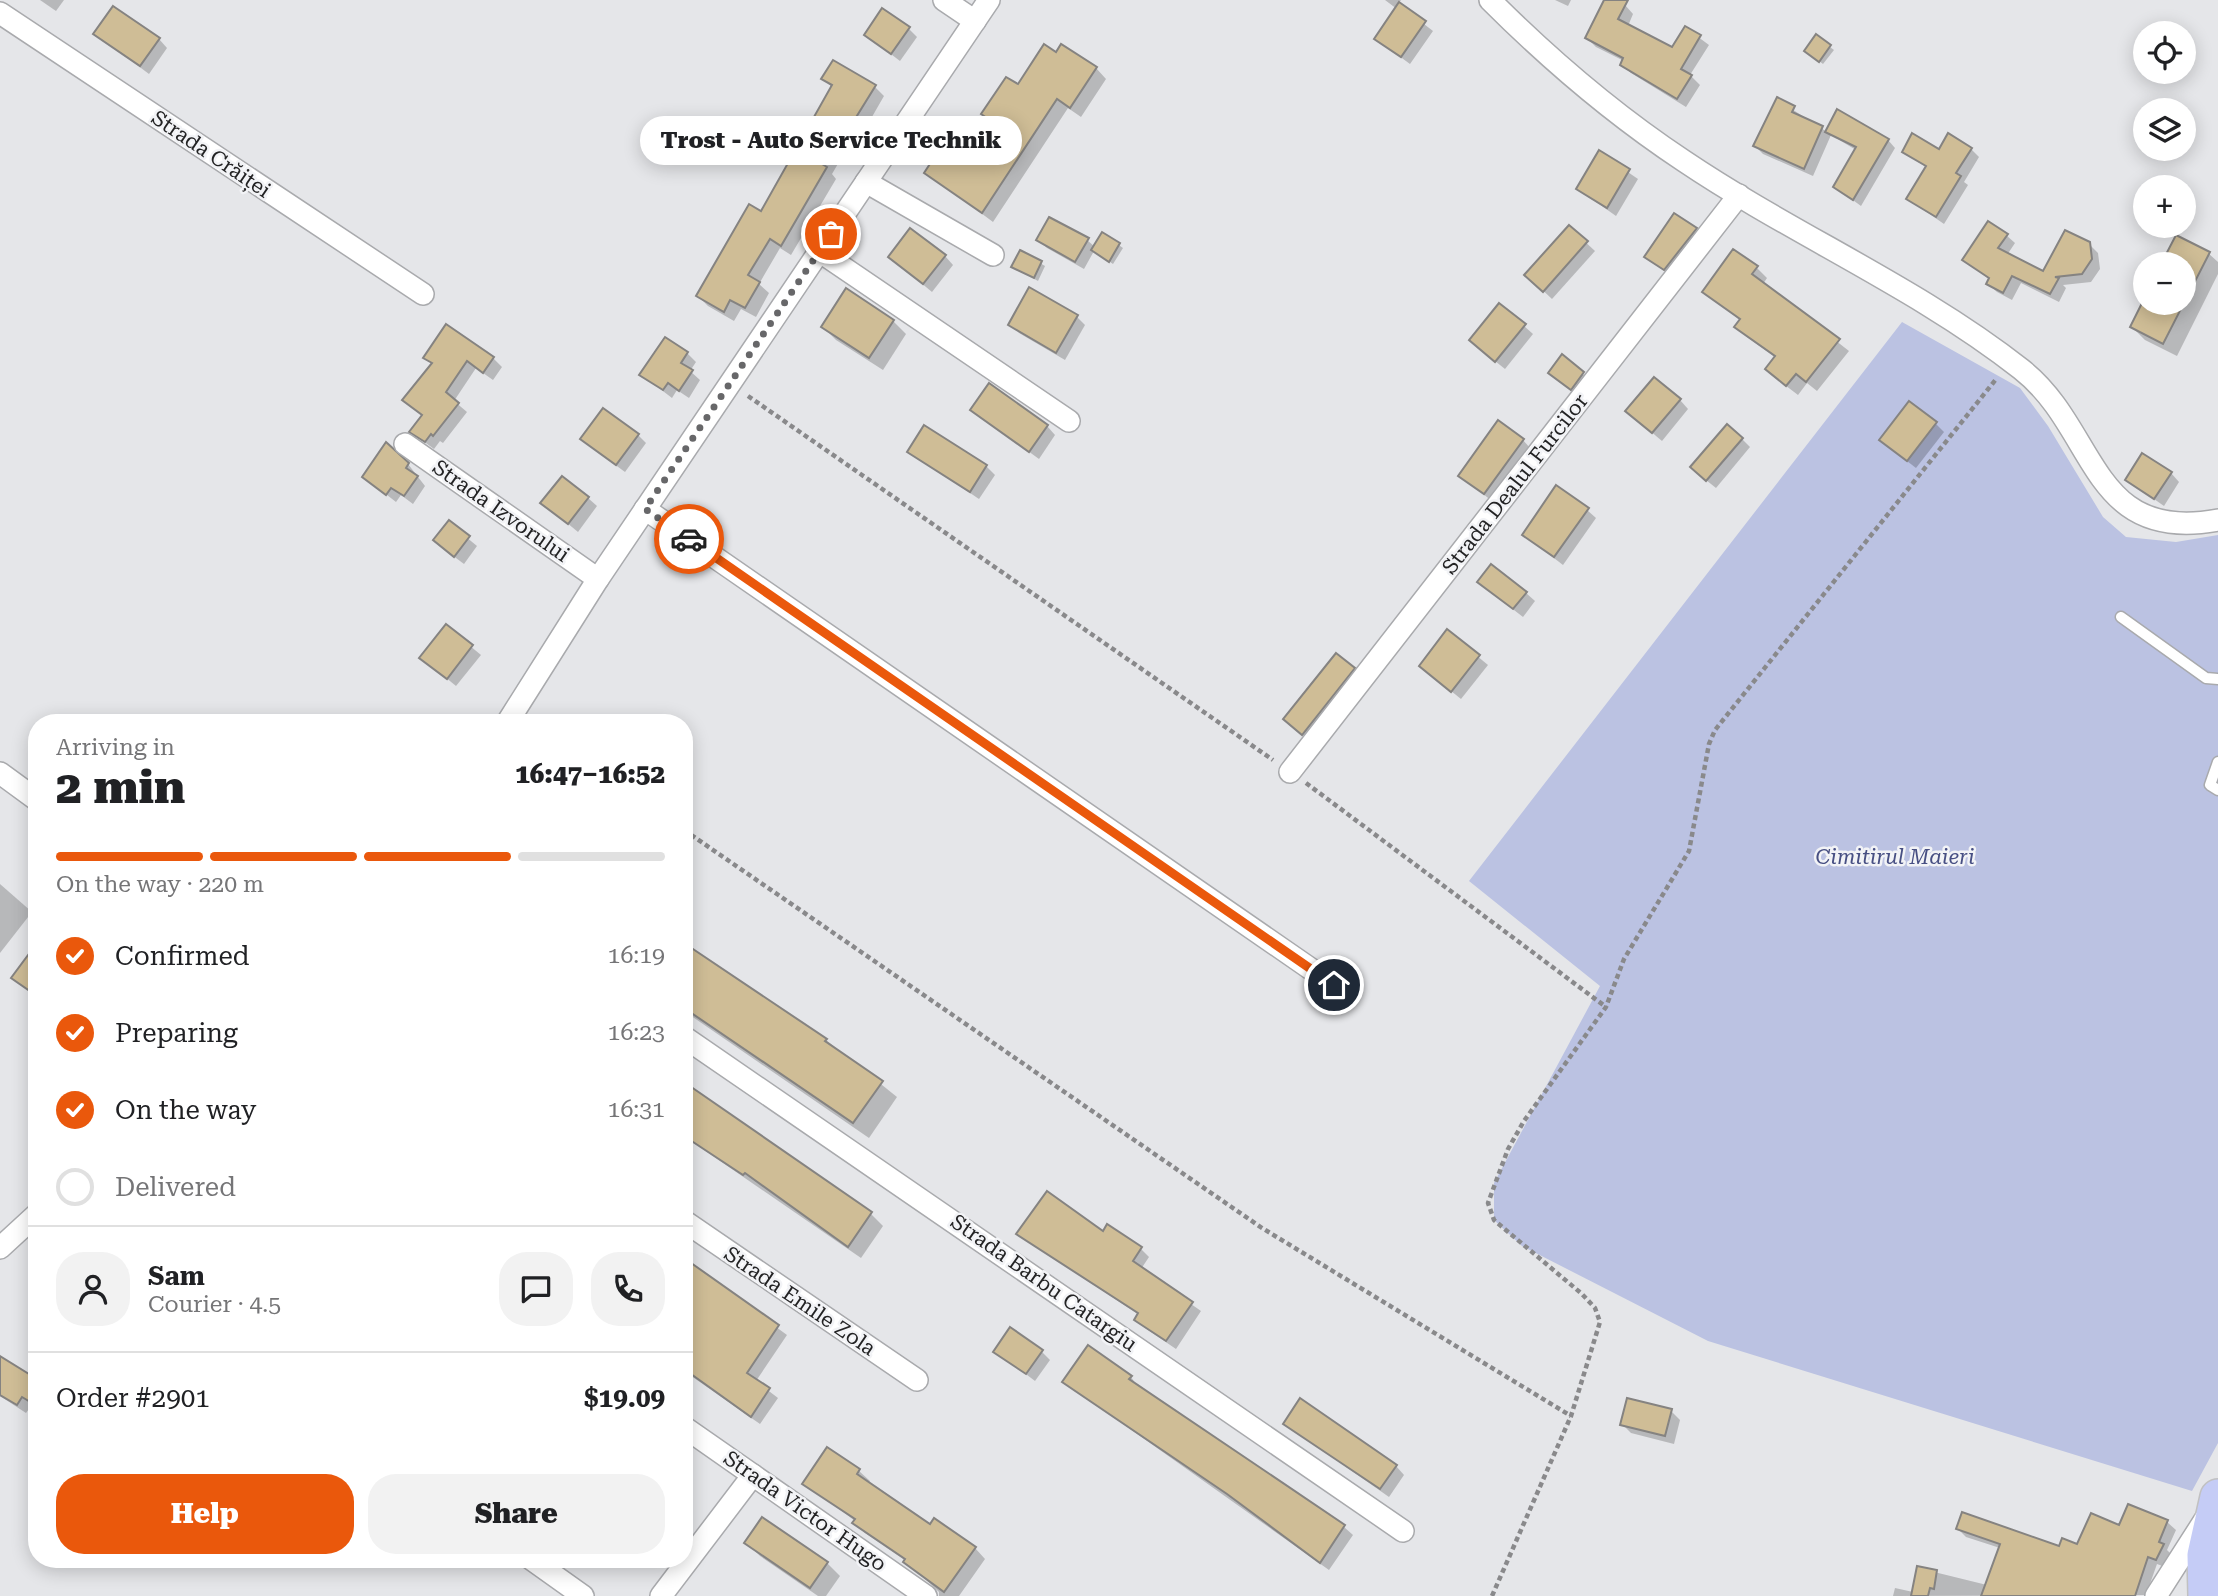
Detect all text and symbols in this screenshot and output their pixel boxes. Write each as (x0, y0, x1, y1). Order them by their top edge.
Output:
map controls (2133, 21, 2196, 315)
button: locate (2133, 21, 2196, 84)
button: layers (2133, 98, 2196, 161)
street label: Strada Crăiței (146, 105, 275, 204)
callout: Trost - Auto Service Technik (640, 115, 1022, 164)
text: Trost - Auto Service Technik (660, 127, 1002, 154)
button: + (2133, 175, 2196, 238)
pin (801, 204, 861, 264)
icon: bag (812, 215, 850, 253)
button: − (2133, 252, 2196, 315)
street label: Strada Dealul Furcilor (1437, 389, 1593, 579)
street label: Strada Izvorului (428, 455, 574, 567)
courier (654, 504, 724, 574)
icon: car (670, 520, 708, 558)
text: Arriving in (56, 734, 175, 761)
text: 16:47–16:52 (515, 759, 665, 789)
text: 2 min (56, 760, 185, 814)
park label: Cimitirul Maieri (1816, 845, 1975, 869)
text: On the way · 220 m (56, 871, 264, 898)
icon: check (56, 937, 94, 975)
text: Confirmed (115, 941, 250, 971)
text: 16:19 (608, 942, 665, 969)
pin (1304, 955, 1364, 1015)
icon: home (1315, 966, 1353, 1004)
icon: check (56, 1014, 94, 1052)
text: Preparing (115, 1018, 238, 1048)
text: 16:23 (608, 1019, 665, 1046)
icon: check (56, 1091, 94, 1129)
text: On the way (115, 1095, 256, 1125)
text: 16:31 (608, 1096, 665, 1123)
text: Delivered (115, 1172, 236, 1202)
street label: Strada Barbu Catargiu (946, 1210, 1142, 1356)
street label: Strada Emile Zola (720, 1241, 881, 1361)
button: person (56, 1252, 130, 1326)
button: chat (499, 1252, 573, 1326)
button: phone (591, 1252, 665, 1326)
text: Sam (148, 1261, 205, 1291)
text: Courier · 4.5 (148, 1291, 281, 1318)
text: Order #2901 (56, 1383, 210, 1413)
text: $19.09 (584, 1383, 665, 1413)
street label: Strada Victor Hugo (719, 1446, 891, 1576)
button: Help (56, 1474, 354, 1554)
button: Share (368, 1474, 665, 1554)

